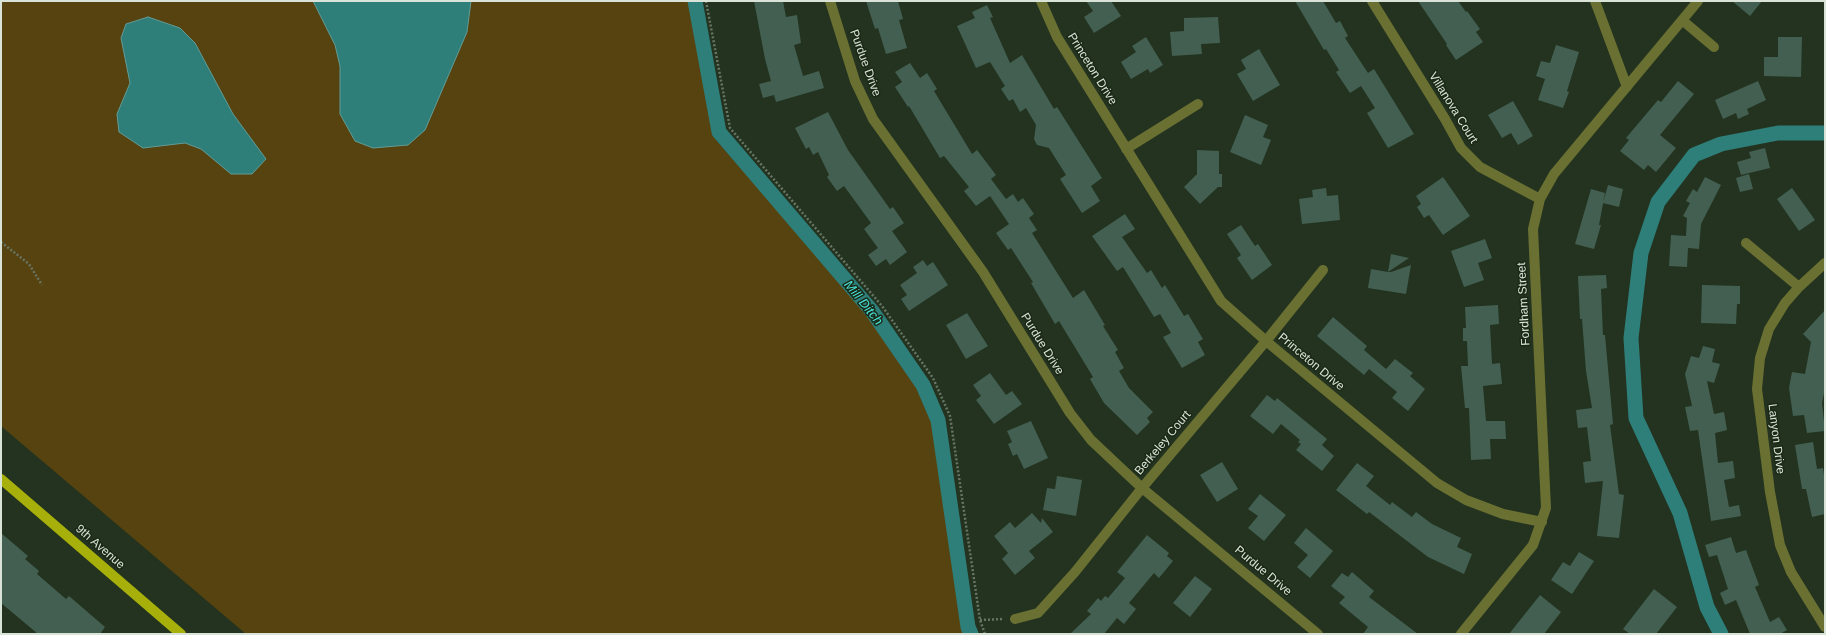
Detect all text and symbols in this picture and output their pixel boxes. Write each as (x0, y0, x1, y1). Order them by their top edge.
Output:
street label: Purdue Drive (846, 28, 884, 98)
street label: Princeton Drive (1064, 30, 1120, 108)
street label: Villanova Court (1425, 70, 1481, 146)
street label: Fordham Street (1515, 262, 1533, 346)
water label: Mill Ditch (840, 278, 886, 328)
street label: Purdue Drive (1017, 310, 1067, 378)
street label: Princeton Drive (1275, 330, 1347, 394)
street label: Lanyon Drive (1765, 403, 1787, 475)
street label: Berkeley Court (1132, 408, 1194, 478)
street label: 9th Avenue (72, 522, 128, 572)
street label: Purdue Drive (1232, 543, 1294, 599)

